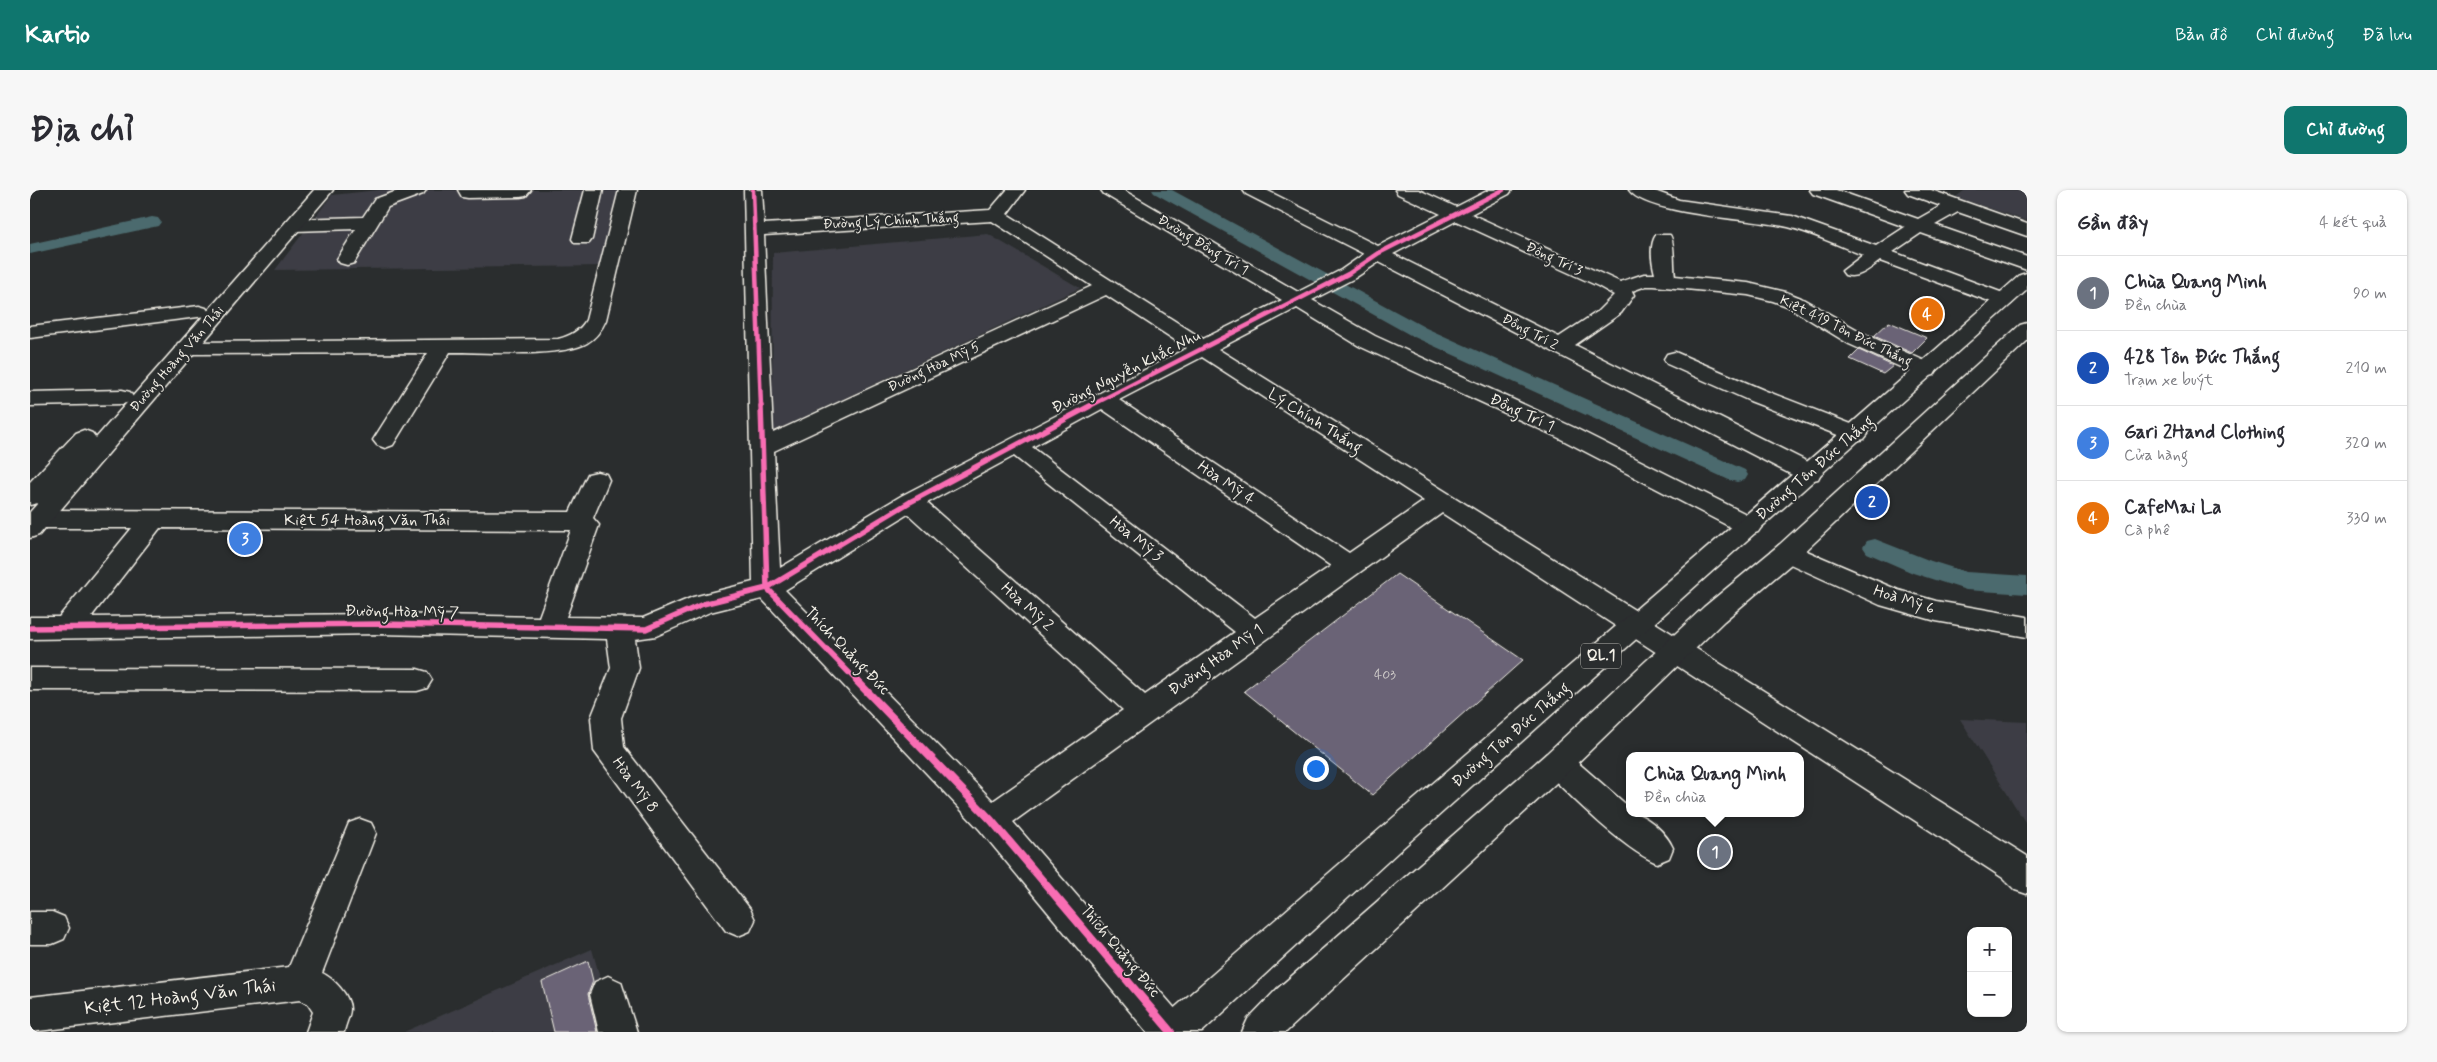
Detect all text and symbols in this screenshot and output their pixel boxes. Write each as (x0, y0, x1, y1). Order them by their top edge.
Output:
text: Kartio (25, 20, 90, 51)
text: Bản đồ (2175, 23, 2227, 47)
text: Chỉ đường (2255, 23, 2334, 47)
text: Đã lưu (2362, 23, 2412, 47)
button: Chỉ đường (2284, 106, 2407, 154)
text: Địa chỉ (30, 107, 134, 153)
street label: Đường Lý Chính Thắng (822, 208, 960, 236)
text: Gần đây (2077, 209, 2148, 237)
street label: Đường Đồng Trí 1 (1153, 211, 1252, 281)
text: 4 kết quả (2319, 212, 2387, 233)
street label: Đồng Trí 3 (1522, 238, 1585, 282)
text: Chùa Quang Minh (2124, 270, 2267, 295)
text: 1 (2089, 283, 2097, 304)
text: 90 m (2353, 283, 2387, 304)
street label: Kiệt 419 Tôn Đức Thắng (1776, 291, 1915, 373)
pin: 4 (1911, 295, 1943, 333)
text: Đền chùa (2124, 295, 2187, 316)
street label: Đường Hoàng Văn Thái (126, 302, 230, 417)
street label: Đồng Trí 2 (1498, 310, 1561, 356)
street label: Đường Nguyễn Khắc Nhu (1048, 325, 1204, 420)
street label: Đường Hòa Mỹ 5 (885, 338, 984, 398)
text: 428 Tôn Đức Thắng (2124, 345, 2280, 370)
text: 2 (2089, 358, 2097, 379)
text: 210 m (2346, 358, 2387, 379)
text: Trạm xe buýt (2124, 370, 2213, 391)
street label: Lý Chính Thắng (1263, 384, 1366, 459)
street label: Đồng Trí 1 (1486, 389, 1558, 438)
street label: Đường Tôn Đức Thắng (1751, 411, 1879, 526)
text: Gari 2Hand Clothing (2124, 420, 2285, 445)
text: 3 (2089, 433, 2097, 454)
text: 320 m (2345, 433, 2387, 454)
text: Cửa hàng (2124, 445, 2188, 466)
street label: Hòa Mỹ 4 (1193, 456, 1259, 510)
pin: 2 (1856, 483, 1888, 521)
text: CafeMai La (2124, 495, 2222, 520)
text: 4 (2088, 508, 2098, 529)
text: 330 m (2346, 508, 2387, 529)
street label: Kiệt 54 Hoàng Văn Thái (284, 510, 450, 532)
street label: Hòa Mỹ 3 (1105, 511, 1167, 567)
pin: 3 (229, 520, 261, 558)
text: Cà phê (2124, 520, 2170, 541)
street label: Hòa Mỹ 2 (996, 578, 1058, 636)
street label: Hoà Mỹ 6 (1871, 580, 1937, 620)
street label: Đường Hòa Mỹ 7 (345, 601, 459, 624)
street label: Thích Quảng Đức (799, 602, 895, 701)
street label: Đường Hòa Mỹ 1 (1164, 619, 1268, 701)
road number: QL.1 (1581, 644, 1621, 668)
house number: 403 (1374, 666, 1396, 684)
street label: Đường Tôn Đức Thắng (1447, 678, 1575, 793)
popup (1626, 752, 1804, 817)
street label: Hòa Mỹ 8 (607, 753, 663, 817)
your location (1303, 756, 1329, 782)
text: Chùa Quang Minh (1644, 762, 1786, 787)
text: Đền chùa (1644, 787, 1707, 808)
pin: 1 (1699, 833, 1731, 871)
street label: Thích Quảng Đức (1074, 900, 1165, 1003)
map controls (1967, 927, 2012, 1017)
button: + (1967, 927, 2012, 972)
button: − (1967, 972, 2012, 1017)
street label: Kiệt 12 Hoàng Văn Thái (83, 973, 278, 1024)

